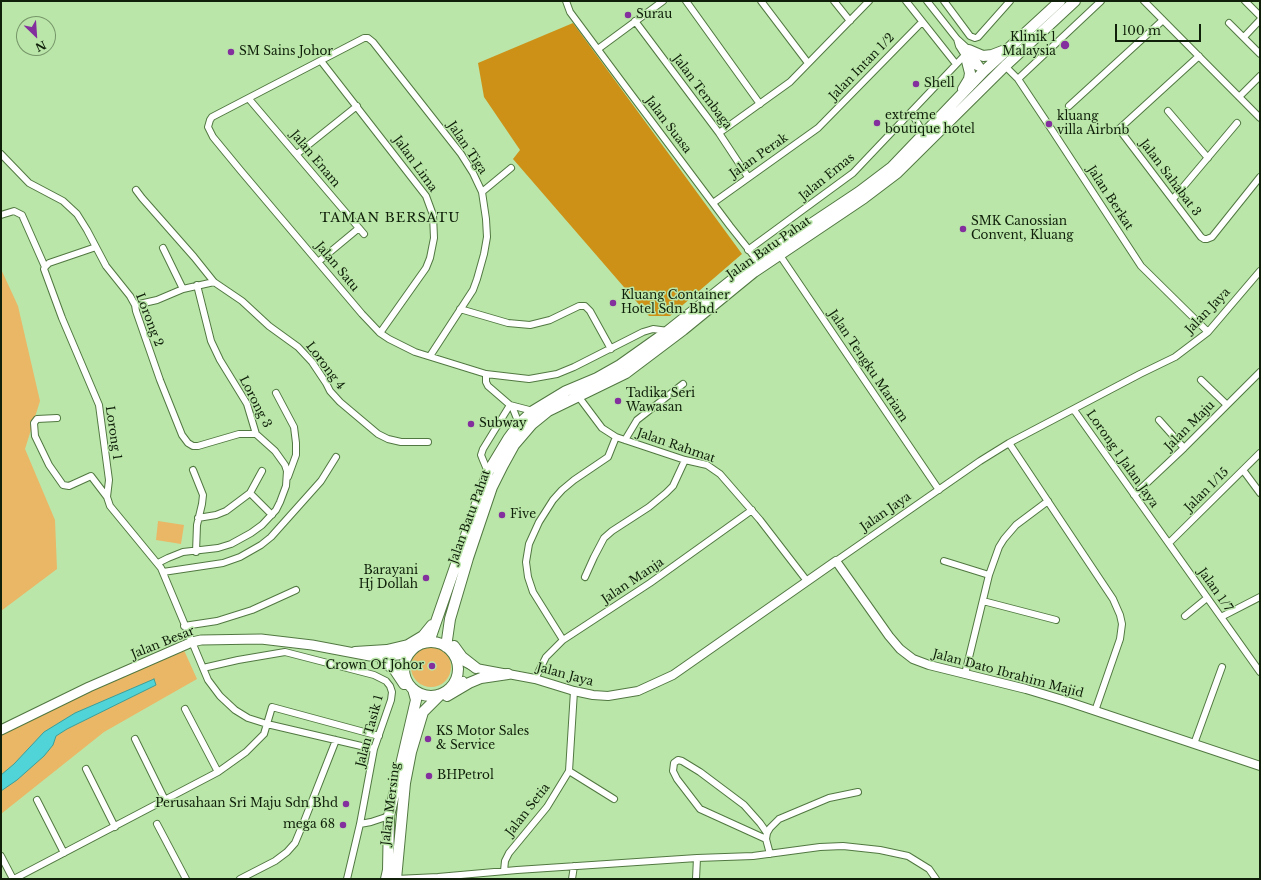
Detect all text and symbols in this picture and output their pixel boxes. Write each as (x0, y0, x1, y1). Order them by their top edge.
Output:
place label: Surau (636, 8, 672, 22)
marker: Surau (623, 10, 633, 20)
north arrow (16, 16, 56, 56)
scale bar (1117, 16, 1203, 42)
text: 100 m (1122, 23, 1161, 38)
street label: Jalan Intan 1/2 (826, 30, 898, 104)
place label: Klinik 1 Malaysia (1002, 31, 1056, 59)
text: N (33, 37, 48, 54)
marker: Klinik 1 Malaysia (1059, 39, 1071, 51)
place label: SM Sains Johor (239, 45, 333, 59)
marker: SM Sains Johor (226, 47, 236, 57)
street label: Jalan Tembaga (669, 52, 735, 132)
place label: Shell (924, 77, 955, 91)
marker: Shell (911, 79, 921, 89)
street label: Jalan Suasa (642, 94, 694, 156)
place label: extreme boutique hotel (885, 109, 975, 137)
place label: kluang villa Airbnb (1057, 110, 1129, 138)
marker: extreme boutique hotel (872, 118, 882, 128)
street label: Jalan Tiga (444, 119, 490, 177)
marker: kluang villa Airbnb (1044, 119, 1054, 129)
street label: Jalan Enam (287, 128, 343, 190)
street label: Jalan Perak (727, 131, 791, 181)
street label: Jalan Lima (390, 133, 440, 195)
street label: Jalan Sahabat 3 (1136, 137, 1204, 219)
street label: Jalan Emas (796, 150, 858, 204)
street label: Jalan Berkat (1084, 163, 1136, 233)
district label: TAMAN BERSATU (320, 210, 460, 226)
street label: Jalan Batu Pahat (724, 214, 814, 282)
place label: SMK Canossian Convent, Kluang (971, 215, 1073, 243)
marker: SMK Canossian Convent, Kluang (958, 224, 968, 234)
street label: Jalan Satu (312, 239, 362, 295)
street label: Jalan Jaya (1183, 285, 1233, 337)
place label: Kluang Container Hotel Sdn. Bhd. (621, 289, 730, 317)
street label: Lorong 2 (132, 291, 166, 349)
marker: Kluang Container Hotel Sdn. Bhd. (608, 298, 618, 308)
street label: Jalan Tengku Mariam (825, 307, 911, 425)
street label: Lorong 4 (302, 339, 348, 393)
street label: Lorong 3 (236, 374, 274, 430)
place label: Tadika Seri Wawasan (626, 387, 695, 415)
marker: Tadika Seri Wawasan (613, 396, 623, 406)
street label: Jalan Maju (1162, 398, 1218, 454)
street label: Lorong 1 (102, 405, 124, 461)
street label: Lorong 1 Jalan Jaya (1083, 407, 1161, 511)
place label: Subway (479, 417, 527, 431)
marker: Subway (466, 419, 476, 429)
street label: Jalan Rahmat (635, 426, 717, 466)
street label: Jalan 1/15 (1182, 465, 1232, 515)
street label: Jalan Batu Pahat (446, 468, 494, 566)
street label: Jalan Jaya (858, 489, 914, 535)
place label: Five (510, 508, 536, 522)
marker: Five (497, 510, 507, 520)
street label: Jalan Manja (599, 555, 667, 607)
place label: Barayani Hj Dollah (359, 564, 418, 592)
street label: Jalan 1/7 (1195, 565, 1235, 615)
marker: Barayani Hj Dollah (421, 573, 431, 583)
street label: Jalan Besar (129, 624, 197, 662)
street label: Jalan Dato Ibrahim Majid (931, 647, 1085, 701)
place label: Crown Of Johor (325, 659, 424, 673)
marker: Crown Of Johor (427, 661, 437, 671)
street label: Jalan Jaya (535, 661, 595, 689)
street label: Jalan Tasik 1 (353, 693, 387, 769)
place label: KS Motor Sales & Service (436, 725, 529, 753)
marker: KS Motor Sales & Service (423, 734, 433, 744)
street label: Jalan Mersing (379, 762, 403, 846)
place label: BHPetrol (437, 769, 494, 783)
marker: BHPetrol (424, 771, 434, 781)
street label: Jalan Setia (503, 781, 553, 839)
place label: Perusahaan Sri Maju Sdn Bhd (155, 797, 338, 811)
marker: Perusahaan Sri Maju Sdn Bhd (341, 799, 351, 809)
place label: mega 68 (283, 818, 335, 832)
marker: mega 68 (338, 820, 348, 830)

